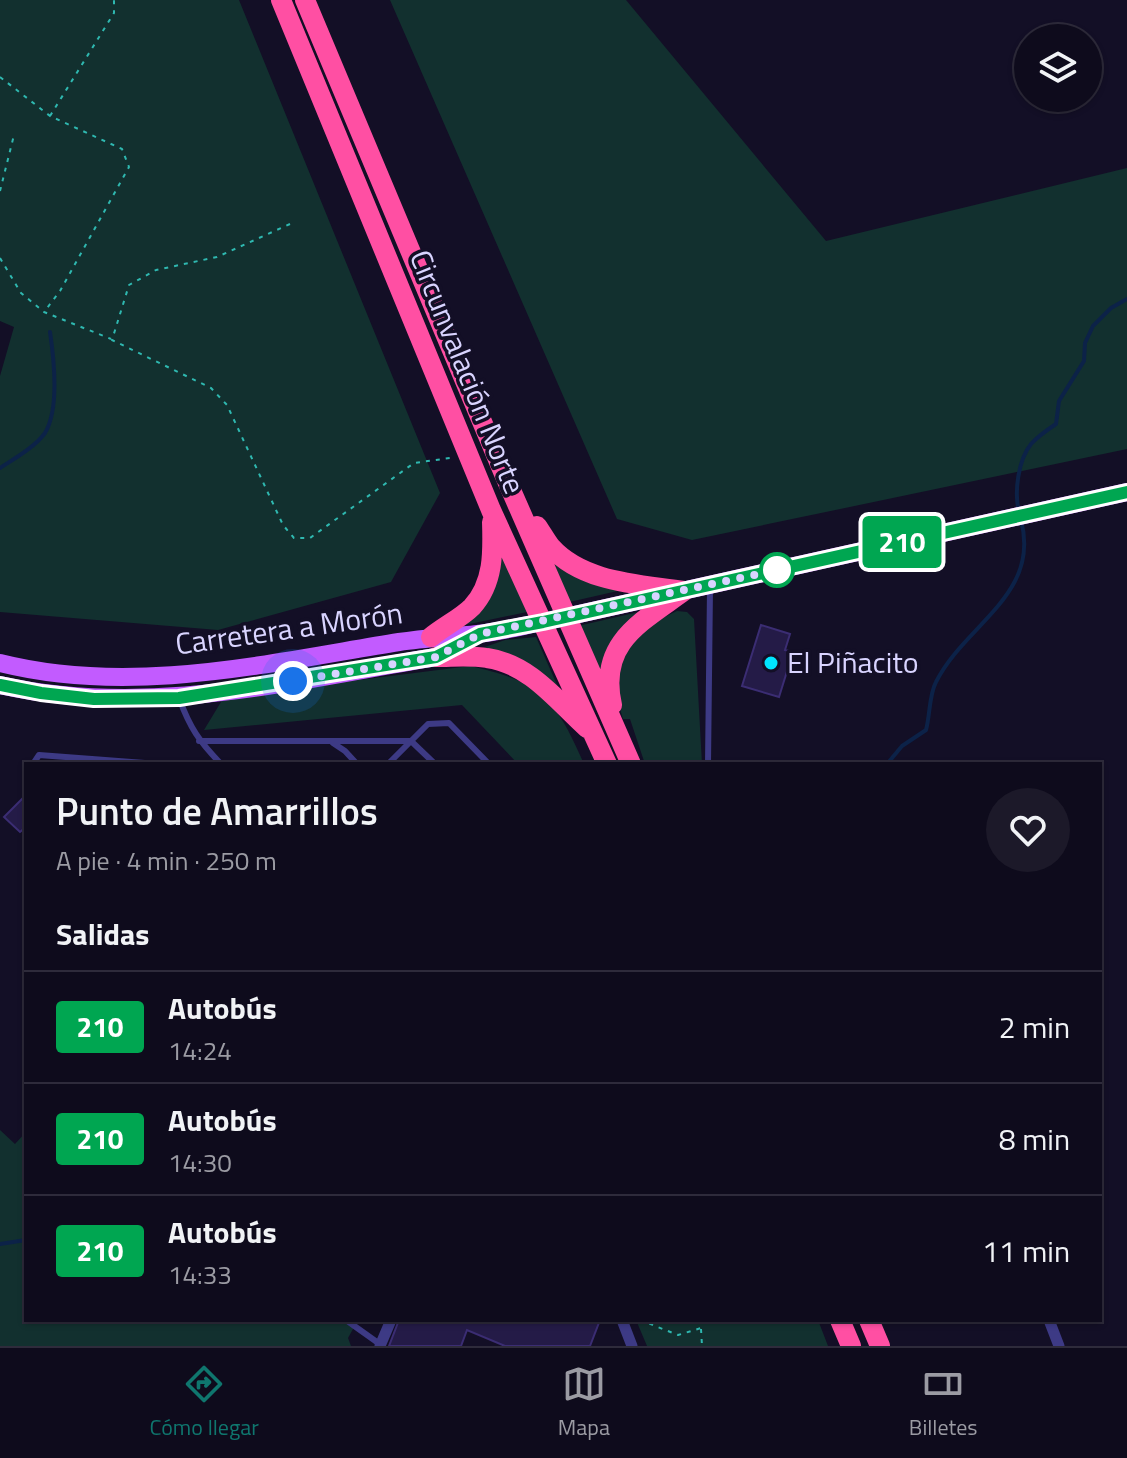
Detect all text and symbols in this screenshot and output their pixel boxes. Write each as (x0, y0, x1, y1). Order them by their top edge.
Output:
map controls (1014, 24, 1102, 112)
button: layers (1014, 24, 1102, 112)
street label: Circunvalación Norte (398, 243, 538, 500)
line badge: 210 (856, 516, 948, 568)
text: 210 (878, 520, 926, 563)
unlabelled marker (760, 553, 794, 587)
street label: Carretera a Morón (172, 589, 406, 667)
place label: El Piñacito (787, 639, 919, 685)
marker: El Piñacito (762, 654, 780, 672)
your location (273, 661, 313, 701)
text: Punto de Amarrillos (56, 782, 378, 840)
button: heart (986, 788, 1070, 872)
text: A pie · 4 min · 250 m (56, 841, 277, 880)
text: Salidas (56, 911, 149, 957)
text: Autobús (168, 985, 277, 1031)
text: 2 min (999, 1004, 1070, 1050)
text: 210 (76, 1005, 124, 1048)
text: 14:24 (168, 1031, 232, 1070)
text: Autobús (168, 1097, 277, 1143)
text: 8 min (999, 1116, 1070, 1162)
text: 210 (76, 1117, 124, 1160)
text: 14:30 (168, 1143, 232, 1182)
text: Autobús (168, 1209, 277, 1255)
text: 11 min (982, 1228, 1070, 1274)
text: 210 (76, 1229, 124, 1272)
text: 14:33 (168, 1255, 232, 1294)
tab: Cómo llegar (149, 1362, 259, 1444)
tab: Mapa (558, 1362, 610, 1444)
tab: Billetes (909, 1362, 978, 1444)

